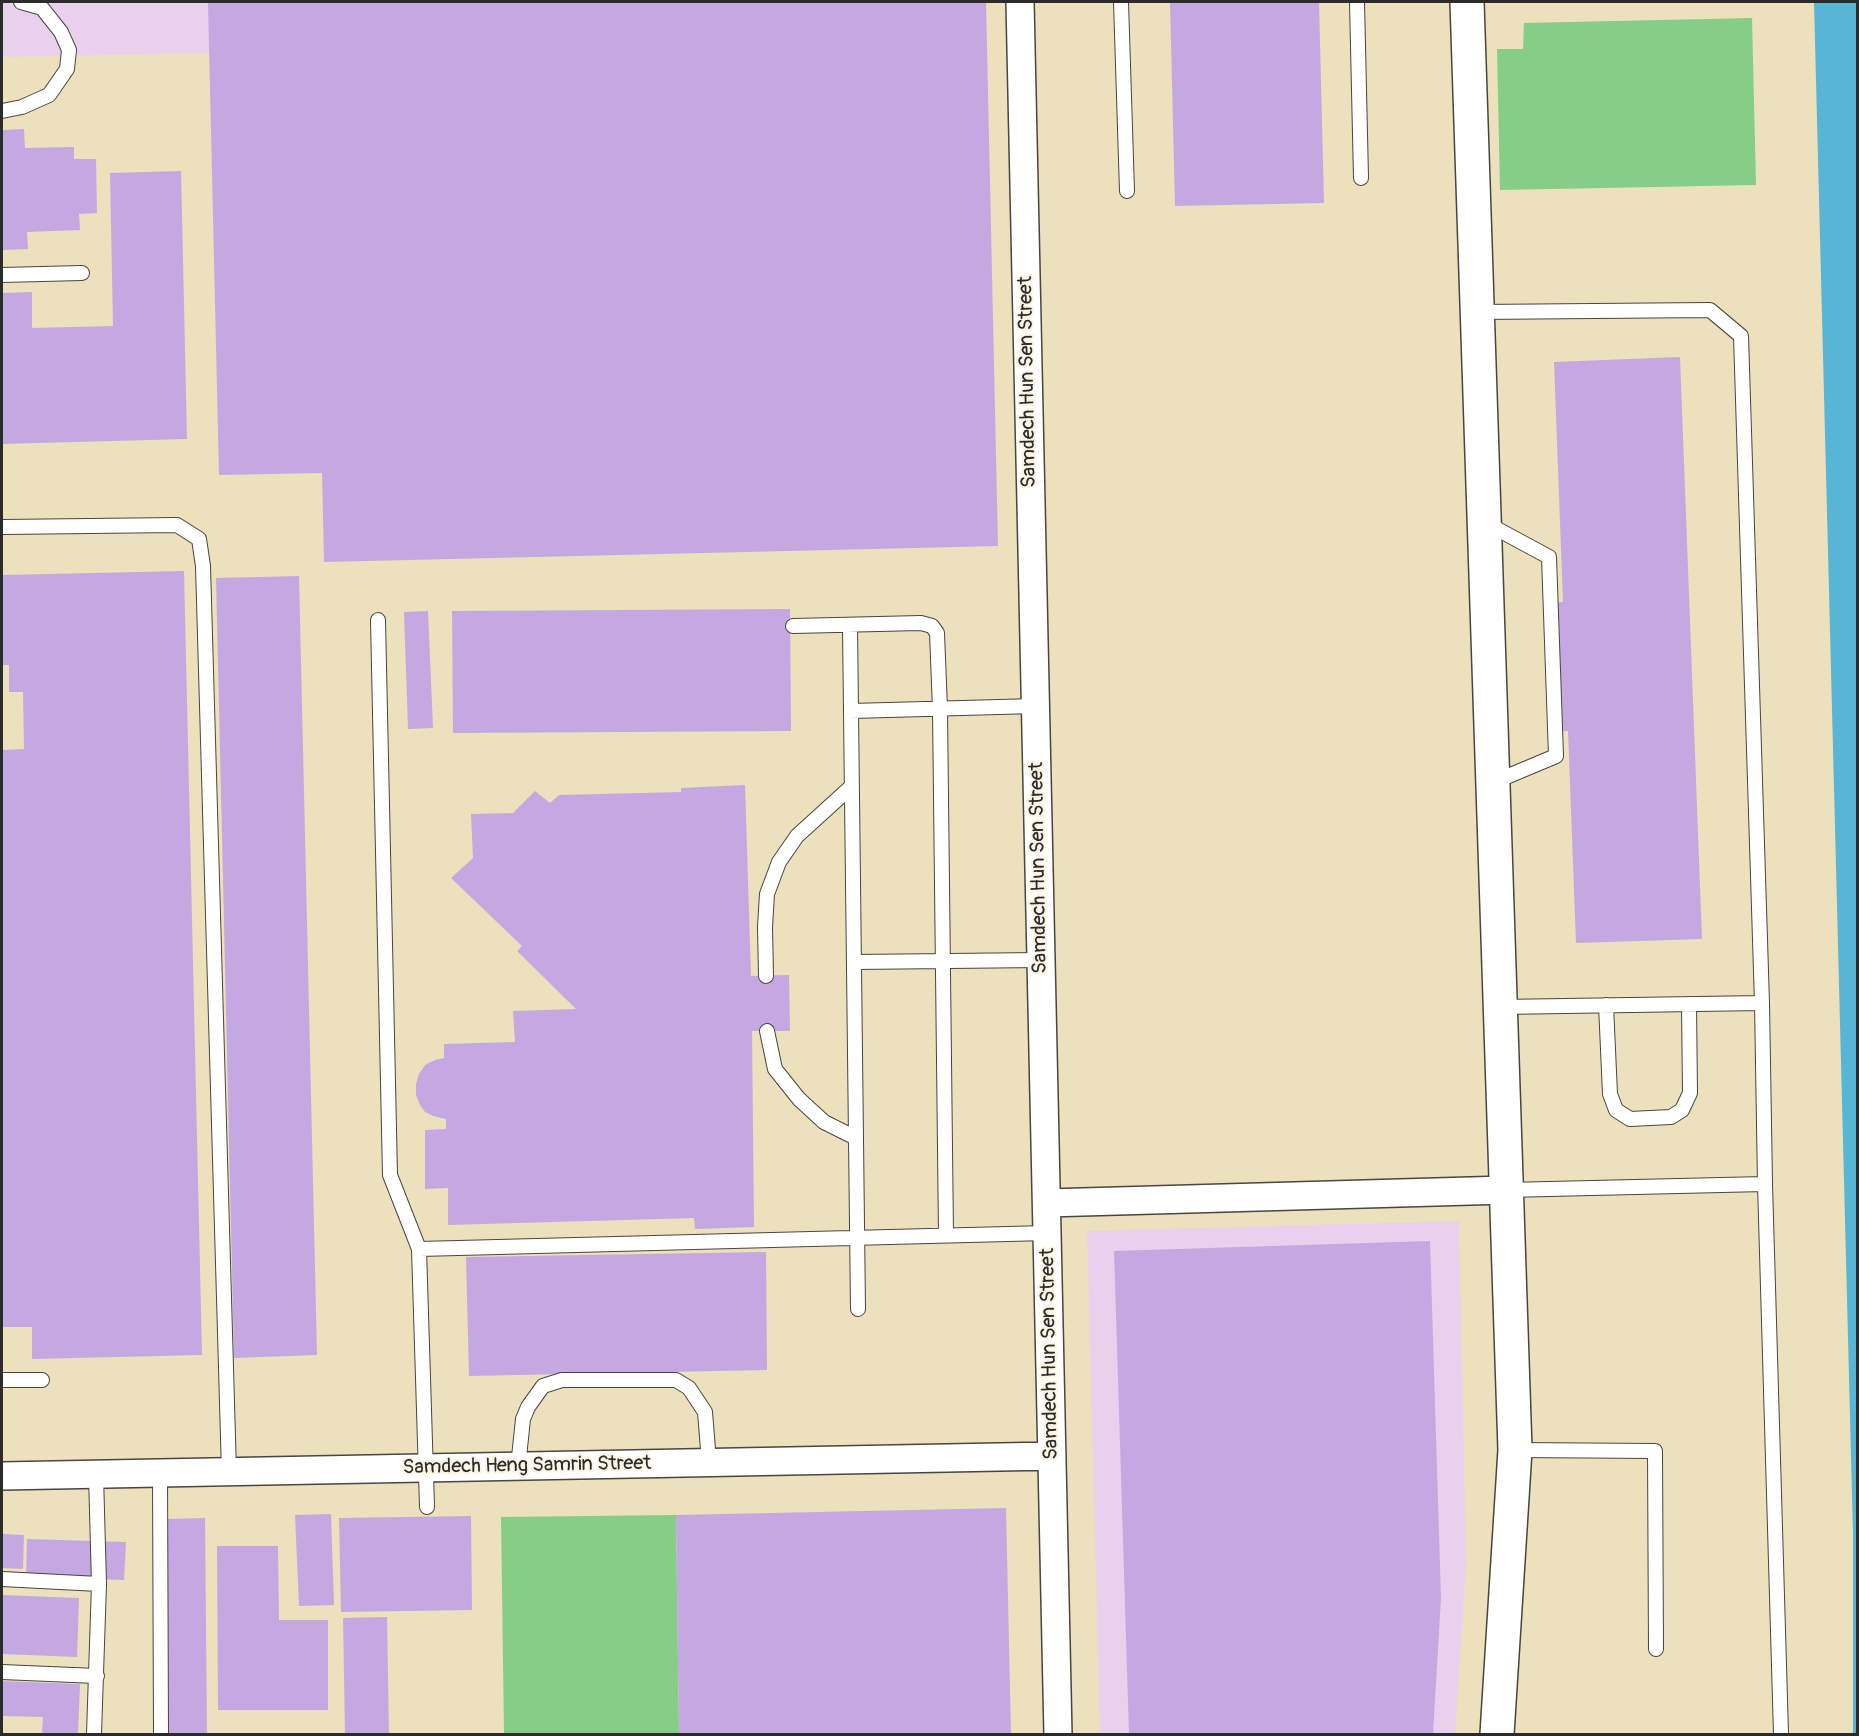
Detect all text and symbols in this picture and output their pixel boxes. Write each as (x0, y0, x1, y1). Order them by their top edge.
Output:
street label: Samdech Hun Sen Street (1014, 276, 1042, 488)
street label: Samdech Hun Sen Street (1025, 762, 1053, 974)
street label: Samdech Hun Sen Street (1036, 1248, 1064, 1460)
street label: Samdech Heng Samrin Street (402, 1452, 652, 1480)

